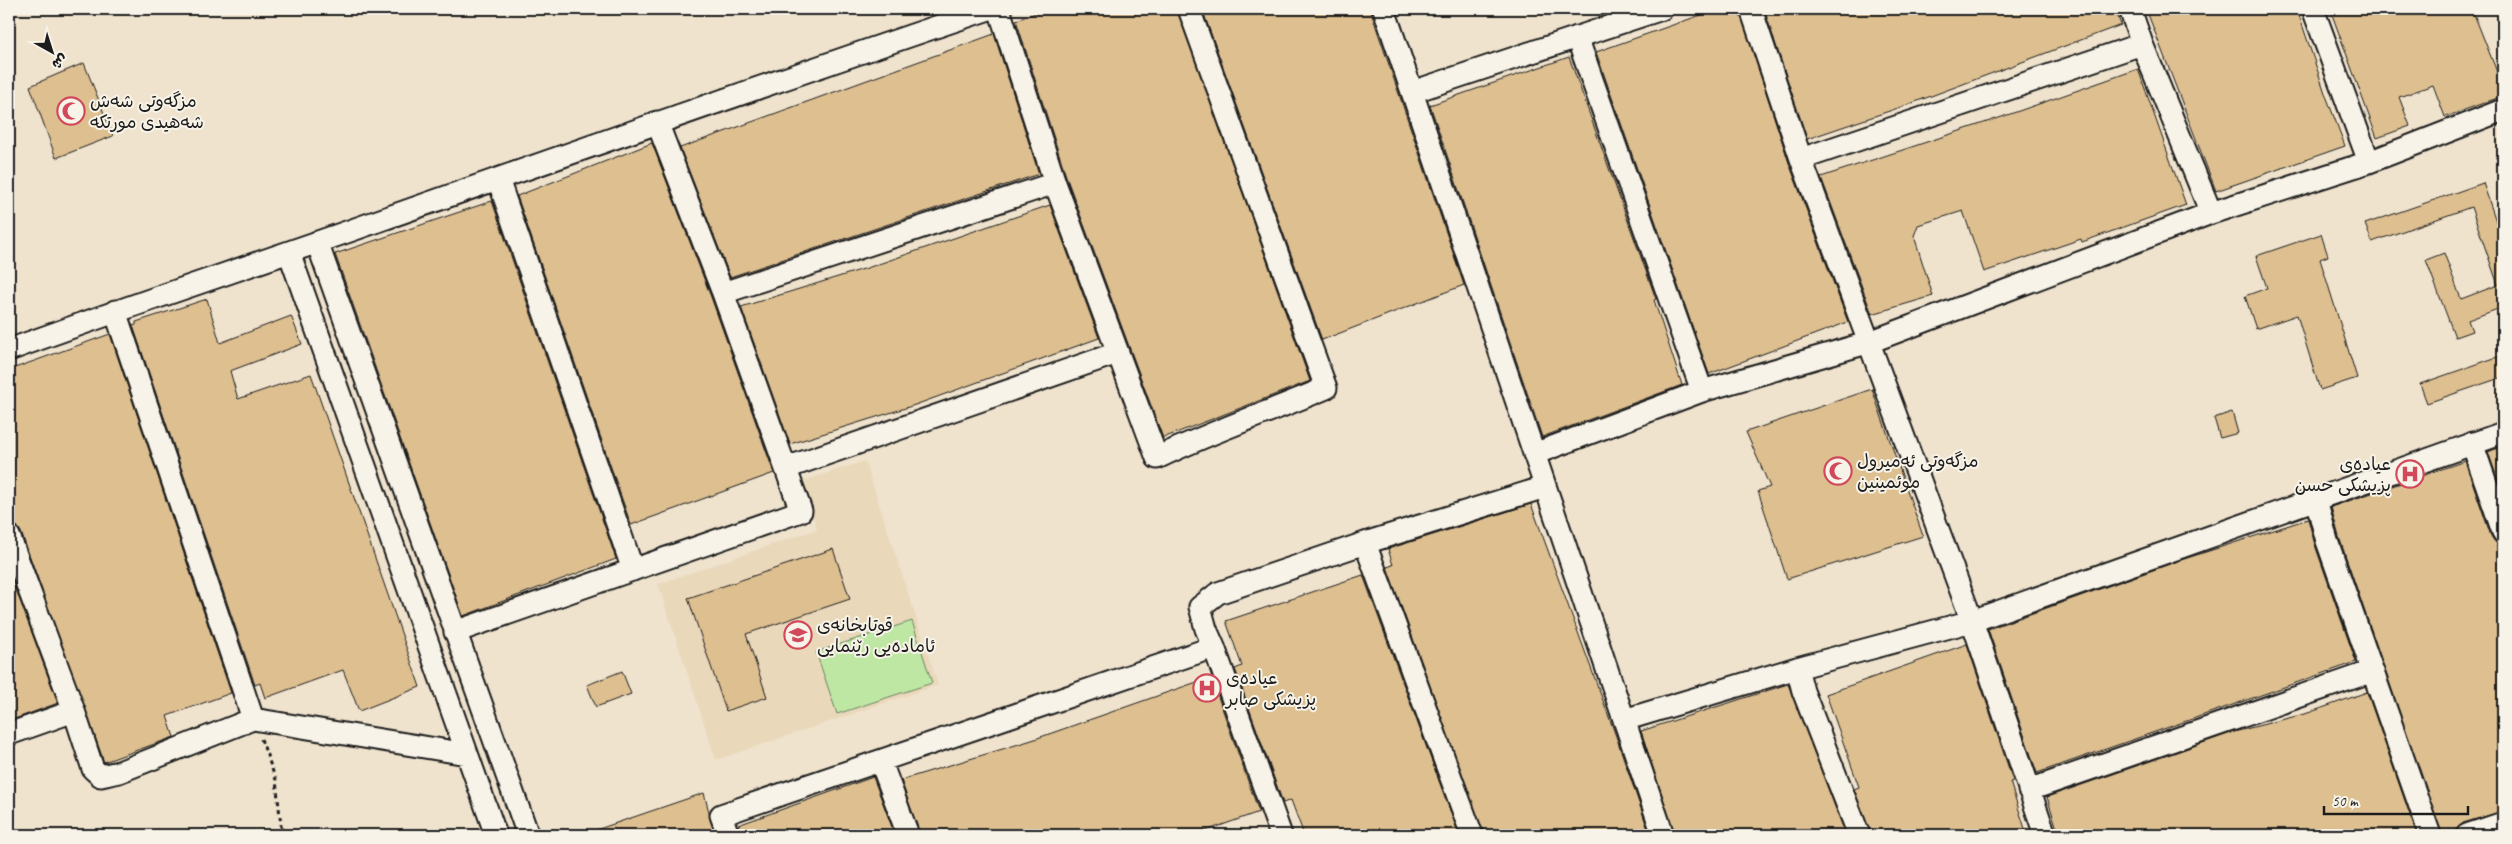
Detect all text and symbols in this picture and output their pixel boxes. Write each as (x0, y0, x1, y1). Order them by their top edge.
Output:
north arrow (28, 28, 78, 78)
text: ش (49, 50, 71, 73)
place label: مزگەوتی شەش شەهیدی مورتکە (90, 90, 204, 133)
mosque icon: مزگەوتی شەش شەهیدی مورتکە (56, 96, 86, 126)
place label: مزگەوتی ئەمیرول موئمینین (1857, 450, 1978, 493)
place label: عیادەی پزیشکی حسن (2295, 453, 2391, 497)
mosque icon: مزگەوتی ئەمیرول موئمینین (1823, 456, 1853, 486)
hospital icon: عیادەی پزیشکی حسن (2395, 459, 2425, 489)
place label: قوتابخانەی ئامادەیی رێنمایی (817, 614, 935, 657)
school or university icon: قوتابخانەی ئامادەیی رێنمایی (783, 620, 813, 650)
place label: عیادەی پزیشکی صابر (1224, 667, 1316, 711)
hospital icon: عیادەی پزیشکی صابر (1192, 673, 1222, 703)
scale bar (2324, 784, 2468, 816)
text: 50 m (2332, 792, 2359, 811)

